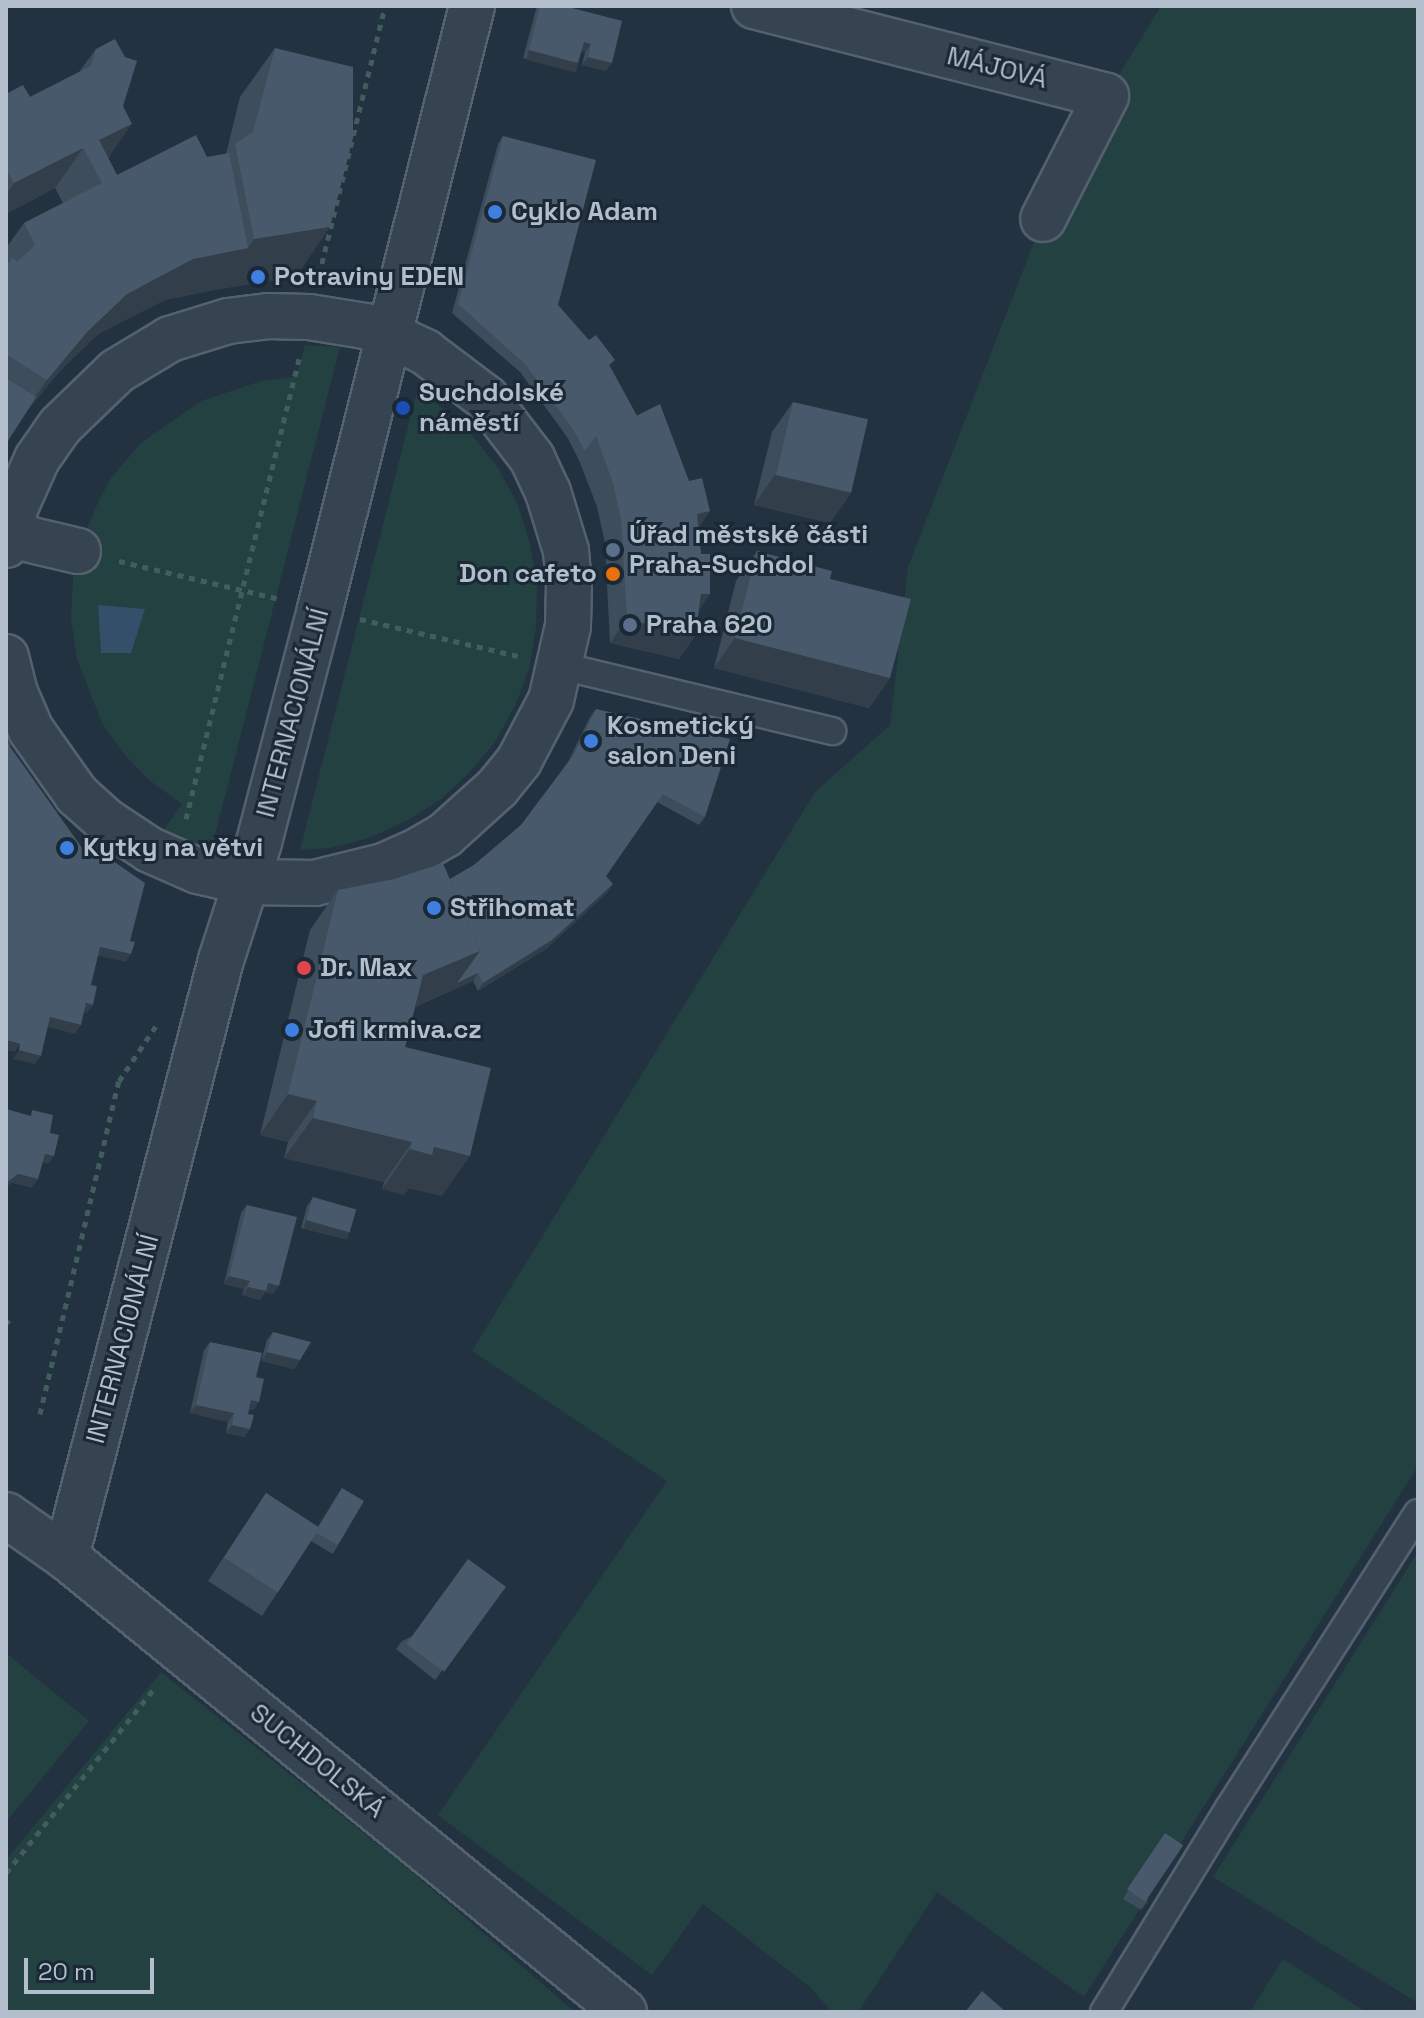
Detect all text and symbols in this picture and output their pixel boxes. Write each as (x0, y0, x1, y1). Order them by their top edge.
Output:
street label: MÁJOVÁ (944, 41, 1050, 95)
place label: Cyklo Adam (511, 196, 658, 228)
marker: Cyklo Adam (486, 203, 504, 221)
place label: Potraviny EDEN (274, 261, 464, 293)
marker: Potraviny EDEN (249, 268, 267, 286)
place label: Suchdolské náměstí (419, 377, 564, 438)
marker: Suchdolské náměstí (394, 399, 412, 417)
place label: Úřad městské části Praha-Suchdol (629, 519, 868, 580)
marker: Úřad městské části Praha-Suchdol (604, 541, 622, 559)
place label: Don cafeto (459, 558, 597, 590)
marker: Don cafeto (604, 565, 622, 583)
street label: INTERNACIONÁLNÍ (250, 605, 336, 821)
place label: Praha 620 (646, 609, 773, 641)
marker: Praha 620 (621, 616, 639, 634)
place label: Kosmetický salon Deni (607, 710, 754, 772)
marker: Kosmetický salon Deni (582, 732, 600, 750)
place label: Kytky na větvi (83, 832, 263, 864)
marker: Kytky na větvi (58, 839, 76, 857)
place label: Střihomat (450, 892, 575, 924)
marker: Střihomat (425, 899, 443, 917)
place label: Dr. Max (320, 952, 413, 984)
marker: Dr. Max (295, 959, 313, 977)
place label: Jofi krmiva.cz (308, 1014, 482, 1046)
marker: Jofi krmiva.cz (283, 1021, 301, 1039)
street label: INTERNACIONÁLNÍ (80, 1231, 166, 1447)
street label: SUCHDOLSKÁ (243, 1697, 391, 1825)
scale bar (28, 1942, 158, 1992)
text: 20 m (38, 1956, 95, 1987)

